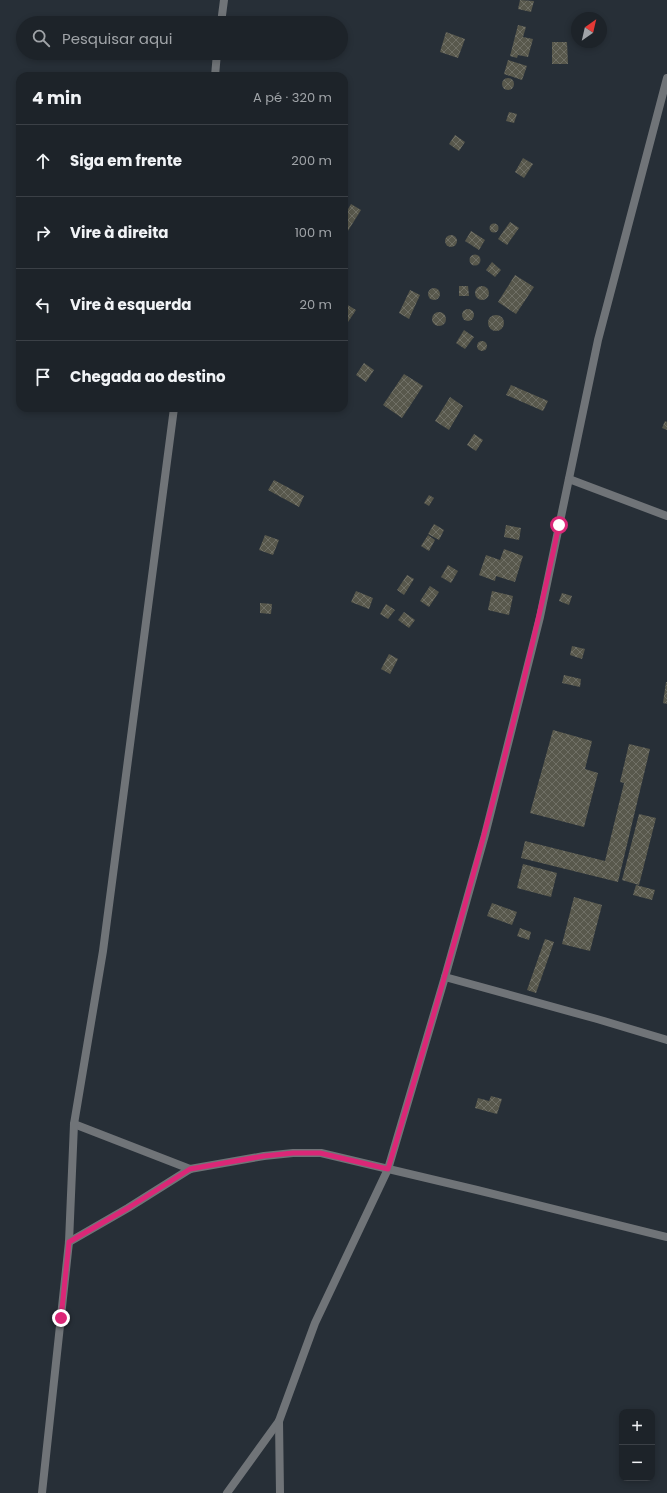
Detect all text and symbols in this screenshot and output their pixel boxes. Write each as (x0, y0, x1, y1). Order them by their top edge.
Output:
north arrow (571, 12, 607, 48)
search box (16, 16, 348, 60)
icon: search (30, 27, 52, 49)
text: Pesquisar aqui (62, 28, 172, 49)
text: 4 min (32, 86, 82, 110)
text: A pé · 320 m (253, 88, 332, 107)
icon: ahead (32, 150, 54, 172)
text: Siga em frente (70, 150, 182, 171)
text: 200 m (291, 151, 332, 170)
icon: right (32, 222, 54, 244)
text: Vire à direita (70, 222, 169, 243)
text: 100 m (295, 223, 332, 242)
icon: left (32, 294, 54, 316)
text: Vire à esquerda (70, 294, 192, 315)
text: 20 m (299, 295, 332, 314)
icon: arrive (32, 366, 54, 388)
text: Chegada ao destino (70, 366, 226, 387)
route start (550, 516, 568, 534)
route end (52, 1309, 70, 1327)
map controls (619, 1409, 655, 1481)
button: + (619, 1409, 655, 1445)
button: − (619, 1445, 655, 1481)

